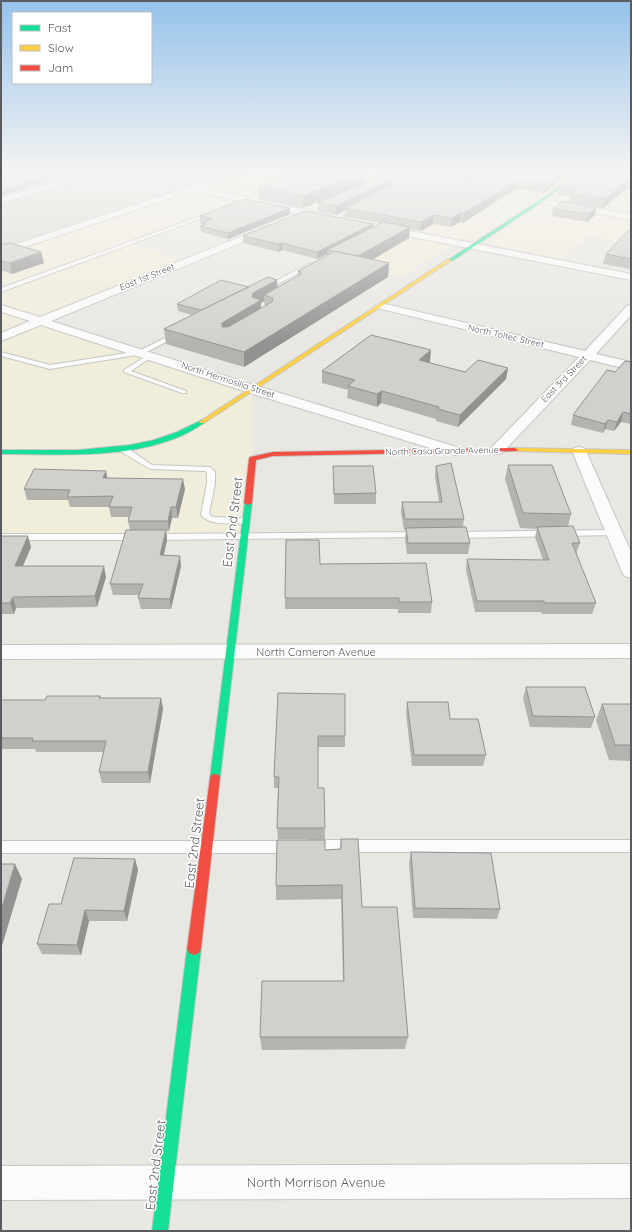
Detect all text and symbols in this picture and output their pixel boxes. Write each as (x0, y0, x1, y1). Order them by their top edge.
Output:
legend (12, 12, 152, 84)
text: Fast (48, 20, 72, 35)
text: Slow (48, 40, 74, 55)
text: Jam (48, 60, 73, 75)
street label: East 1st Street (118, 261, 176, 292)
street label: North Toltec Street (467, 321, 545, 350)
street label: East 3rd Street (539, 353, 589, 404)
street label: North Hermosilla Street (180, 359, 276, 400)
street label: North Casa Grande Avenue (385, 444, 499, 457)
street label: East 2nd Street (219, 476, 245, 568)
street label: North Cameron Avenue (256, 645, 376, 659)
street label: East 2nd Street (181, 797, 207, 889)
street label: East 2nd Street (142, 1119, 168, 1211)
street label: North Morrison Avenue (247, 1174, 385, 1190)

